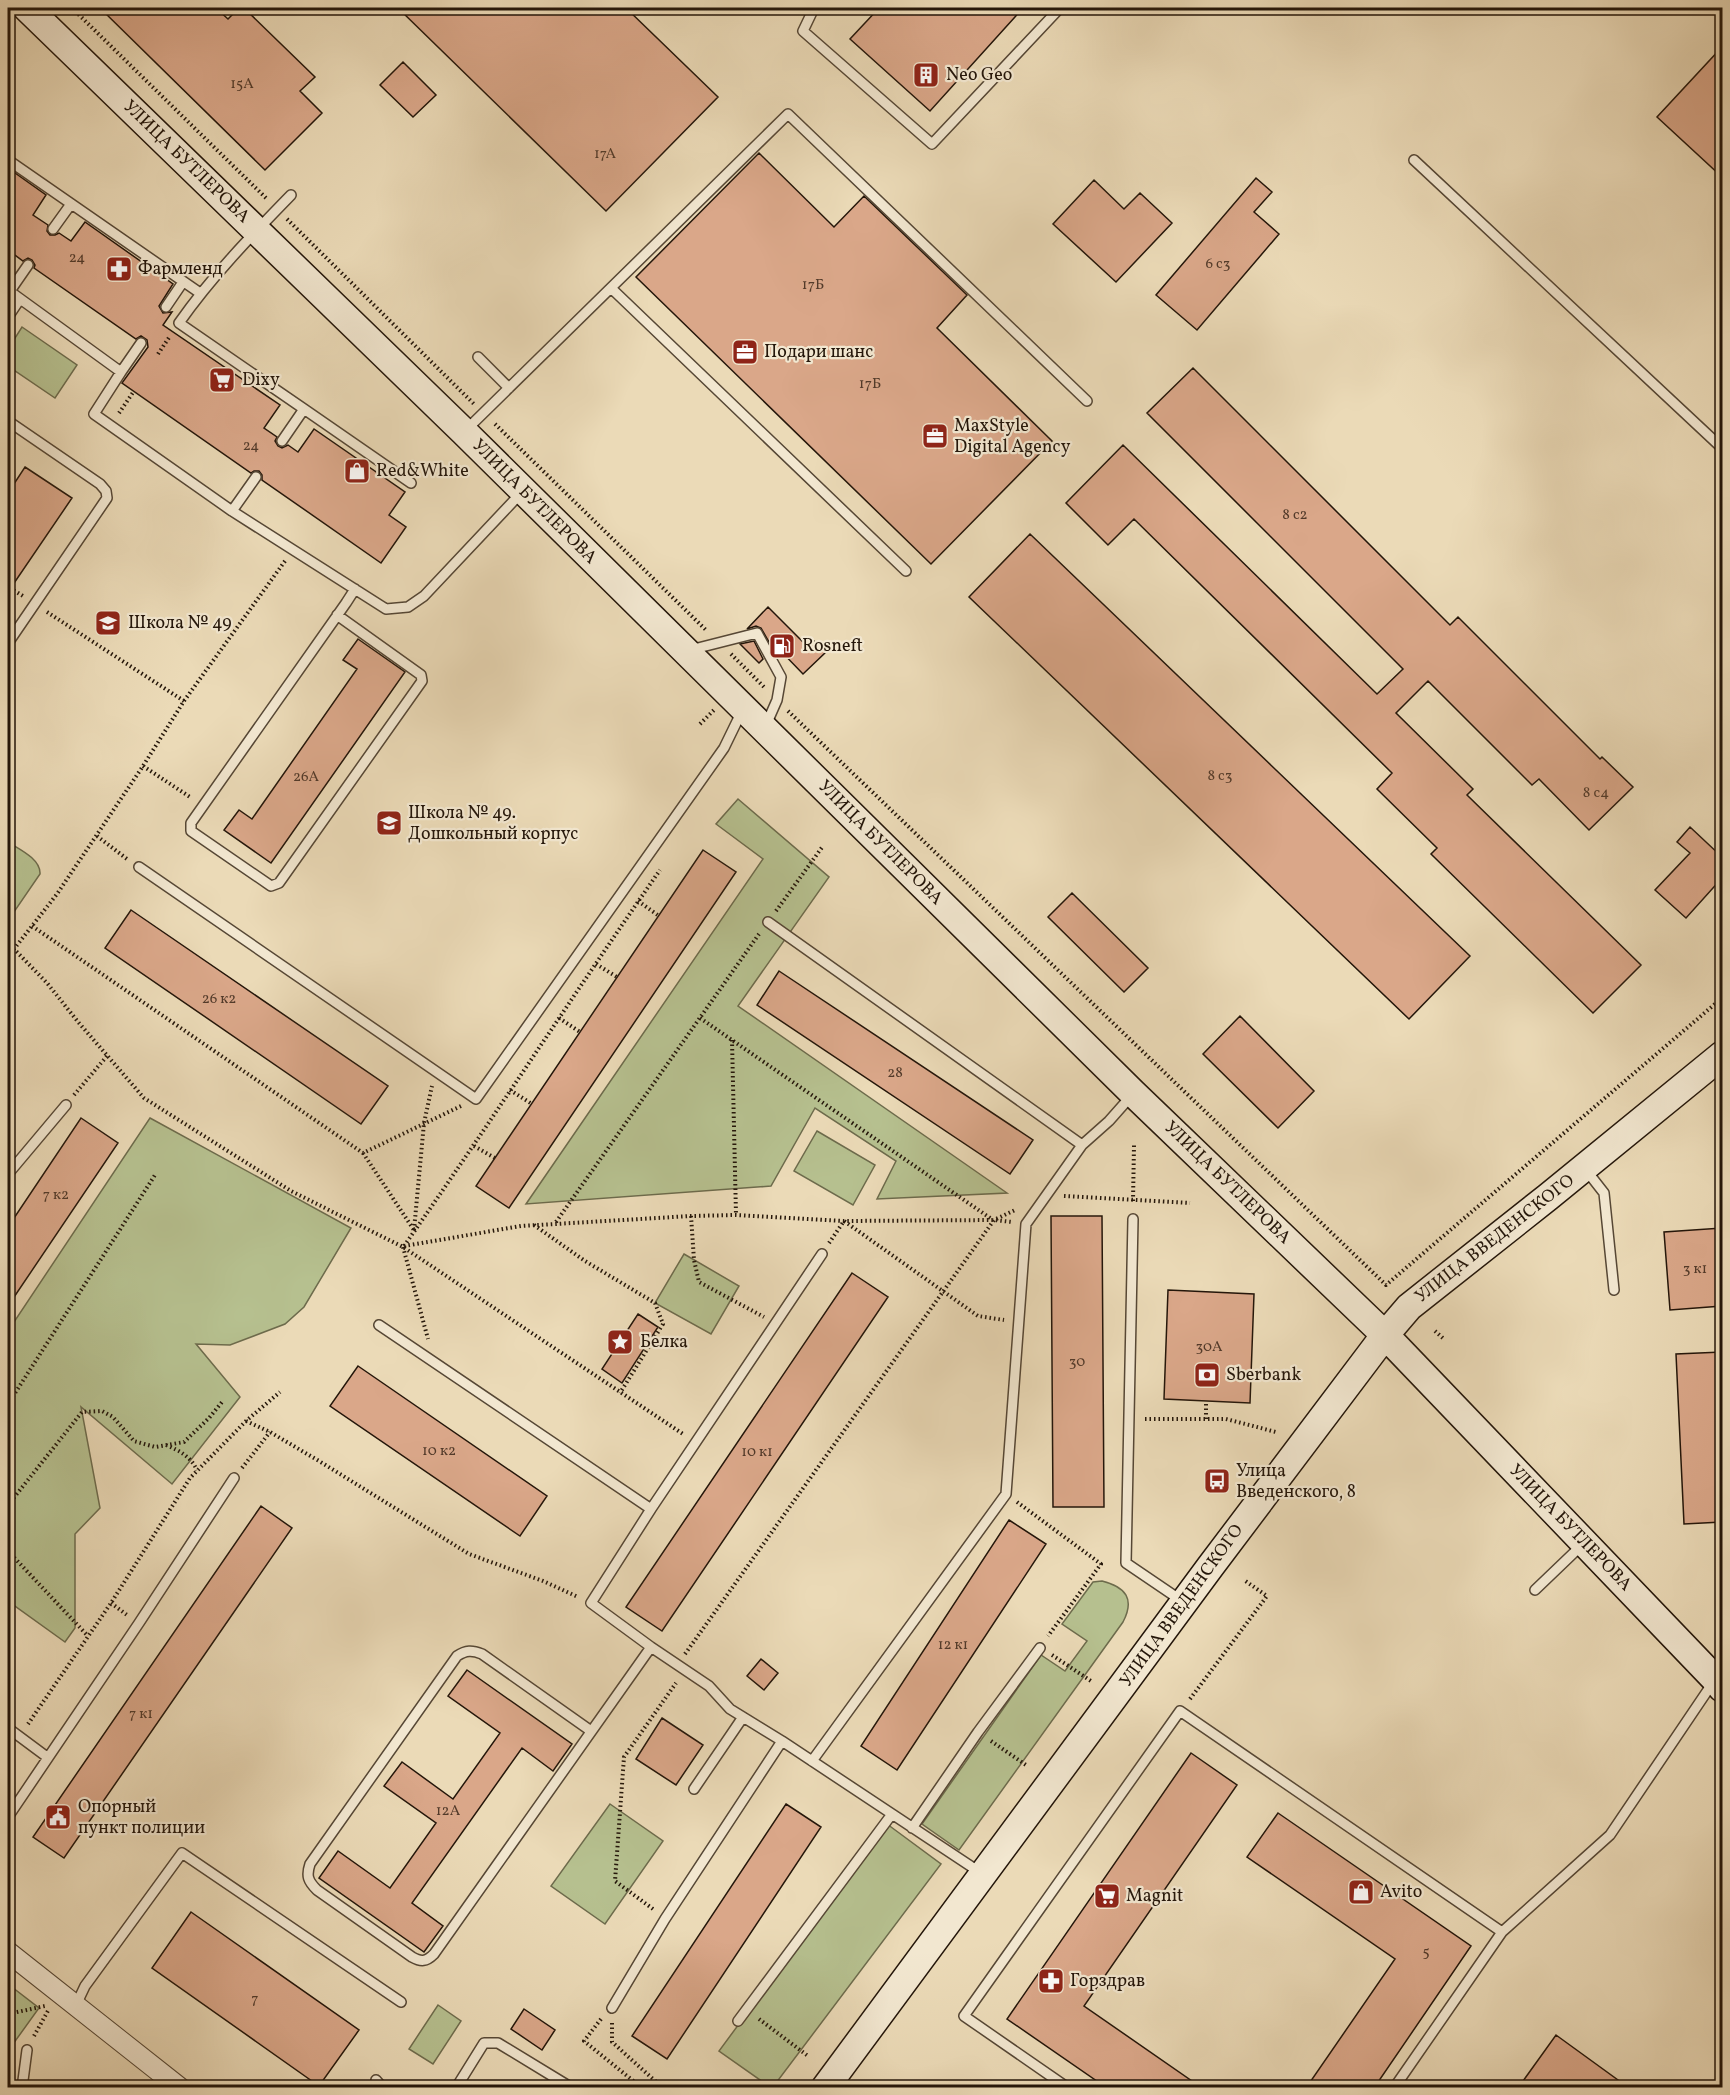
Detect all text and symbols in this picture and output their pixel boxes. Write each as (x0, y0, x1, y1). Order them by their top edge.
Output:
building icon: Neo Geo (911, 60, 941, 90)
place label: Neo Geo (946, 63, 1012, 88)
house number: 15А (230, 74, 254, 95)
street label: УЛИЦА БУТЛЕРОВА (117, 95, 255, 230)
house number: 17А (594, 144, 617, 165)
house number: 24 (69, 248, 85, 269)
pharmacy icon: Фармленд (104, 254, 134, 284)
house number: 6 с3 (1206, 254, 1231, 275)
place label: Фармленд (138, 257, 223, 282)
house number: 17Б (802, 275, 824, 296)
office icon: Подари шанс (730, 337, 760, 367)
place label: Подари шанс (764, 340, 873, 365)
supermarket icon: Dixy (207, 365, 237, 395)
place label: Dixy (242, 368, 280, 393)
house number: 17Б (859, 374, 881, 395)
place label: MaxStyle Digital Agency (954, 414, 1071, 460)
office icon: MaxStyle Digital Agency (920, 421, 950, 451)
street label: УЛИЦА БУТЛЕРОВА (466, 434, 602, 570)
house number: 24 (243, 436, 259, 457)
shop icon: Red&White (342, 456, 372, 486)
place label: Red&White (376, 459, 469, 484)
house number: 8 с2 (1282, 505, 1308, 526)
school or university icon: Школа № 49 (93, 608, 123, 638)
place label: Школа № 49 (128, 611, 232, 636)
fuel station icon: Rosneft (767, 631, 797, 661)
place label: Rosneft (802, 634, 863, 659)
house number: 8 с3 (1207, 766, 1233, 787)
house number: 26А (293, 767, 320, 788)
street label: УЛИЦА БУТЛЕРОВА (812, 775, 948, 911)
house number: 8 с4 (1583, 783, 1609, 804)
place label: Школа № 49. Дошкольный корпус (408, 801, 578, 847)
school or university icon: Школа № 49. Дошкольный корпус (374, 808, 404, 838)
house number: 26 к2 (202, 989, 236, 1010)
house number: 28 (887, 1063, 903, 1084)
street label: УЛИЦА БУТЛЕРОВА (1158, 1116, 1296, 1251)
street label: УЛИЦА ВВЕДЕНСКОГО (1410, 1169, 1580, 1309)
house number: 7 к2 (43, 1185, 69, 1206)
house number: 3 к1 (1683, 1259, 1707, 1280)
place icon: Белка (605, 1327, 635, 1357)
place label: Белка (640, 1330, 688, 1355)
house number: 30А (1196, 1337, 1223, 1358)
house number: 30 (1069, 1352, 1085, 1373)
bank icon: Sberbank (1192, 1360, 1222, 1390)
place label: Sberbank (1226, 1363, 1301, 1388)
house number: 10 к2 (422, 1441, 456, 1462)
house number: 10 к1 (741, 1442, 773, 1463)
place label: Улица Введенского, 8 (1236, 1459, 1356, 1505)
street label: УЛИЦА БУТЛЕРОВА (1503, 1459, 1638, 1597)
bus stop icon: Улица Введенского, 8 (1202, 1466, 1232, 1496)
street label: УЛИЦА ВВЕДЕНСКОГО (1114, 1519, 1250, 1693)
house number: 12 к1 (938, 1635, 968, 1656)
house number: 7 к1 (129, 1704, 153, 1725)
place label: Опорный пункт полиции (78, 1795, 205, 1841)
house number: 12А (436, 1801, 461, 1822)
public building icon: Опорный пункт полиции (43, 1802, 73, 1832)
shop icon: Avito (1346, 1877, 1376, 1907)
place label: Avito (1380, 1880, 1422, 1905)
supermarket icon: Magnit (1092, 1881, 1122, 1911)
place label: Magnit (1126, 1884, 1183, 1909)
house number: 5 (1422, 1942, 1430, 1963)
pharmacy icon: Горздрав (1036, 1966, 1066, 1996)
place label: Горздрав (1070, 1969, 1145, 1994)
house number: 7 (251, 1989, 259, 2010)

